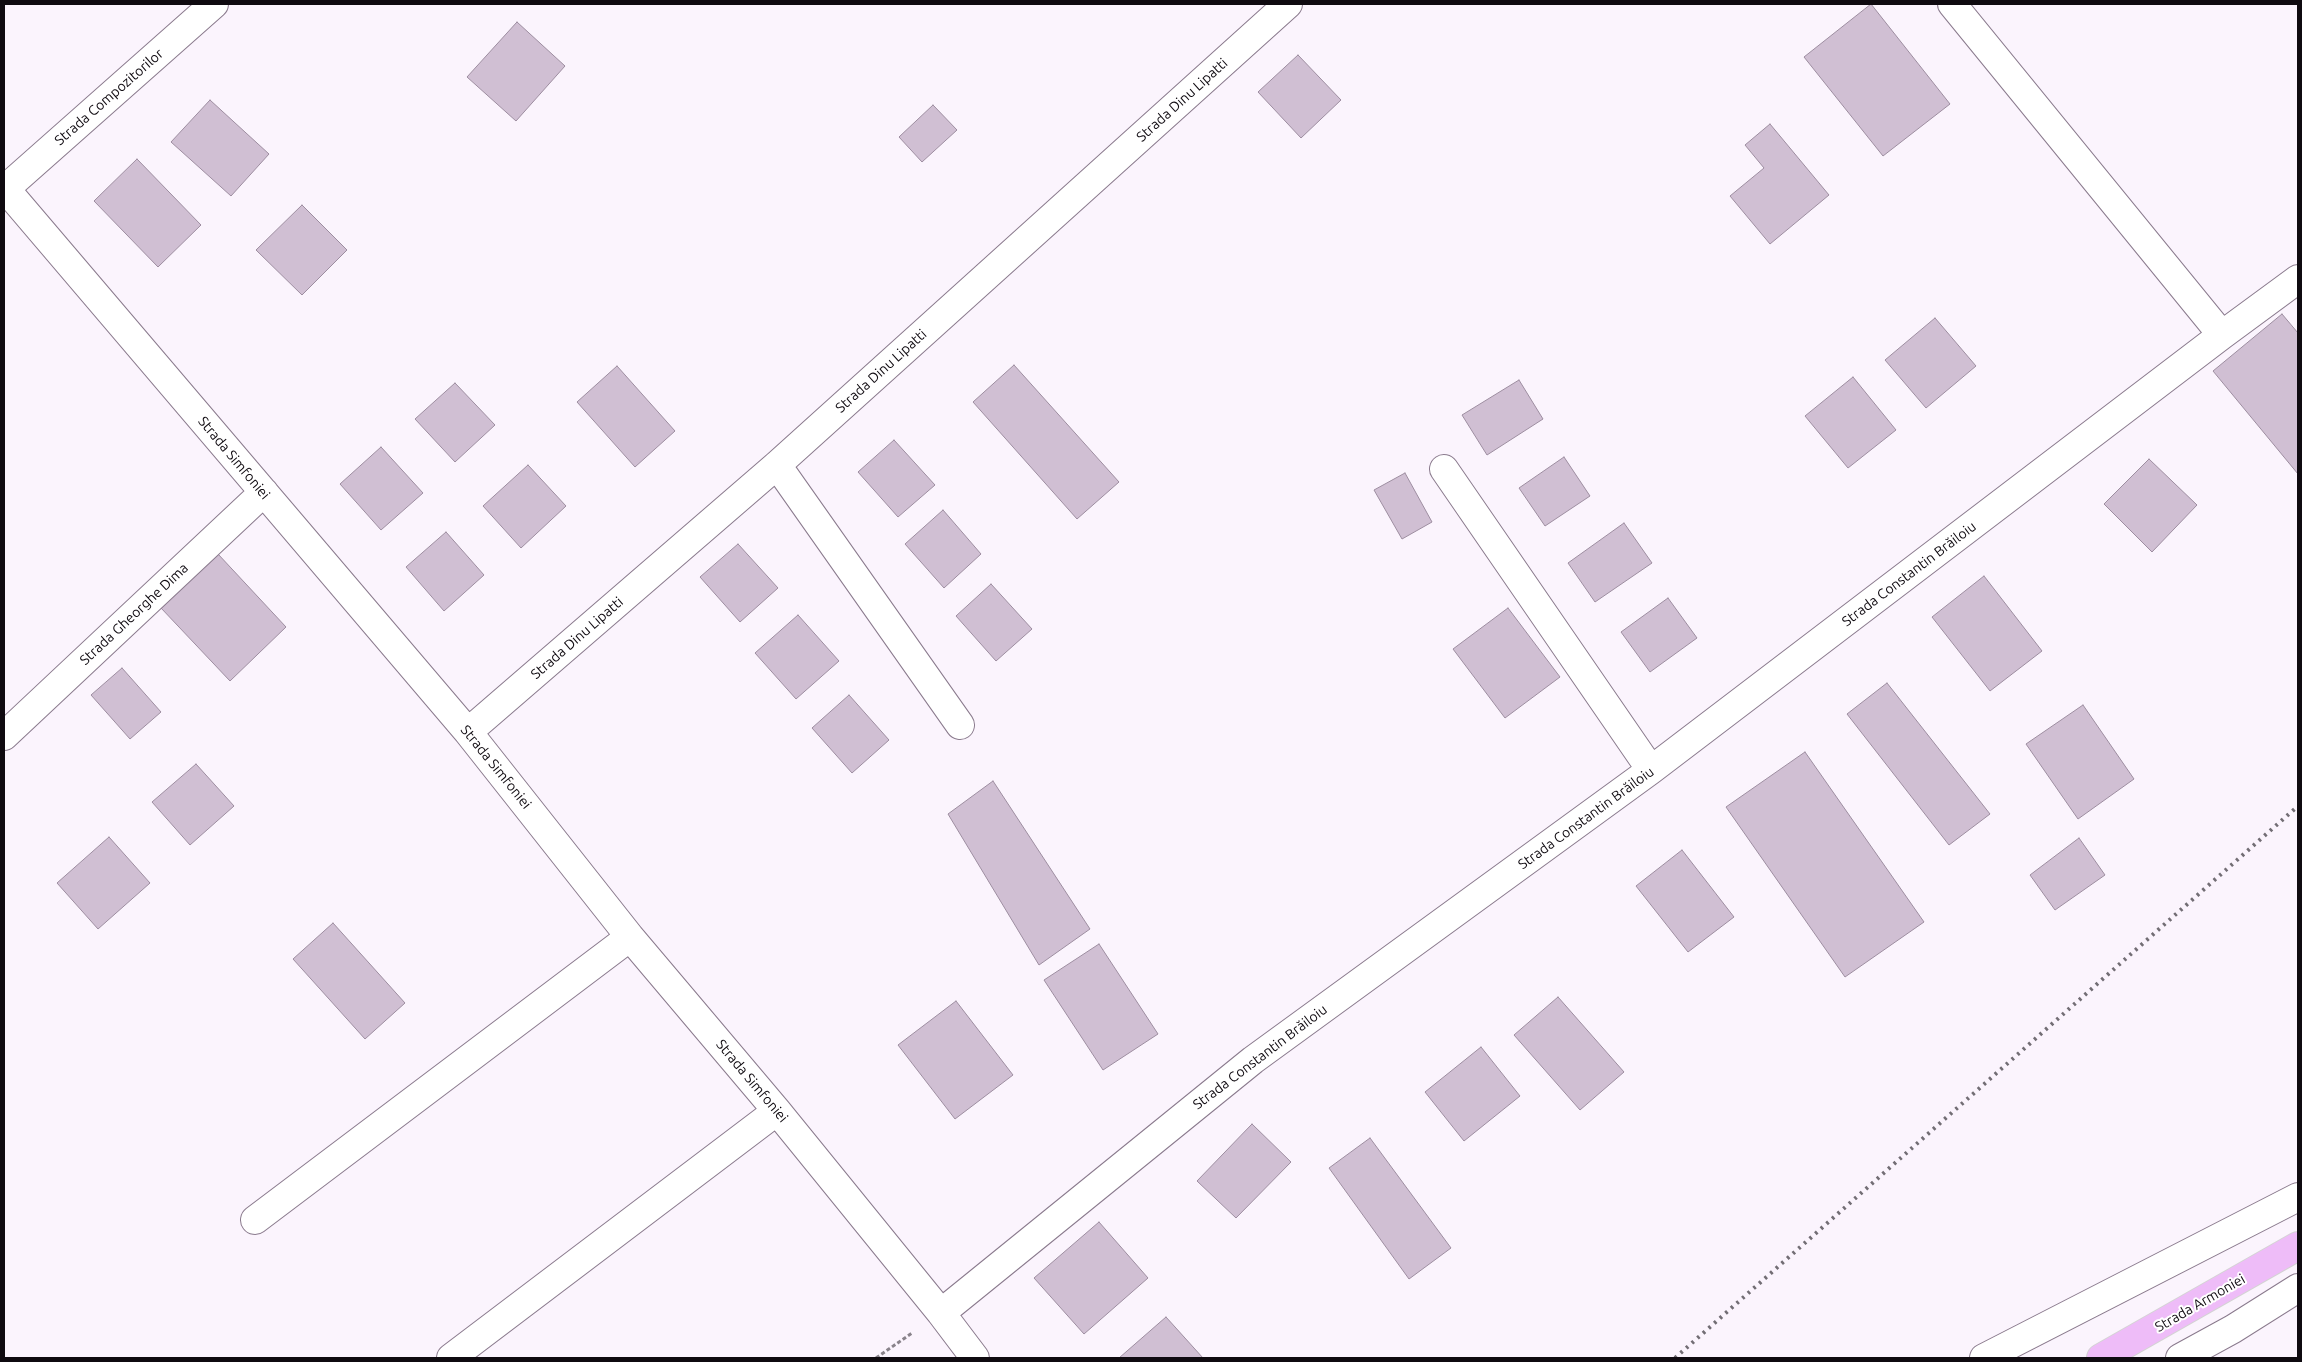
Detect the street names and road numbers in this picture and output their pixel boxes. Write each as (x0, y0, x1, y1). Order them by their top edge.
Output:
street label: Strada Compozitorilor (51, 45, 167, 149)
street label: Strada Dinu Lipatti (1133, 55, 1231, 145)
street label: Strada Dinu Lipatti (832, 326, 930, 416)
street label: Strada Simfoniei (195, 413, 273, 503)
street label: Strada Constantin Brăiloiu (1839, 518, 1979, 630)
street label: Strada Gheorghe Dima (76, 559, 192, 669)
street label: Strada Dinu Lipatti (527, 593, 627, 683)
street label: Strada Simfoniei (457, 722, 535, 812)
street label: Strada Constantin Brăiloiu (1515, 763, 1657, 873)
street label: Strada Constantin Brăiloiu (1190, 1001, 1330, 1113)
street label: Strada Simfoniei (713, 1036, 791, 1126)
street label: Strada Armoniei (2152, 1270, 2248, 1336)

